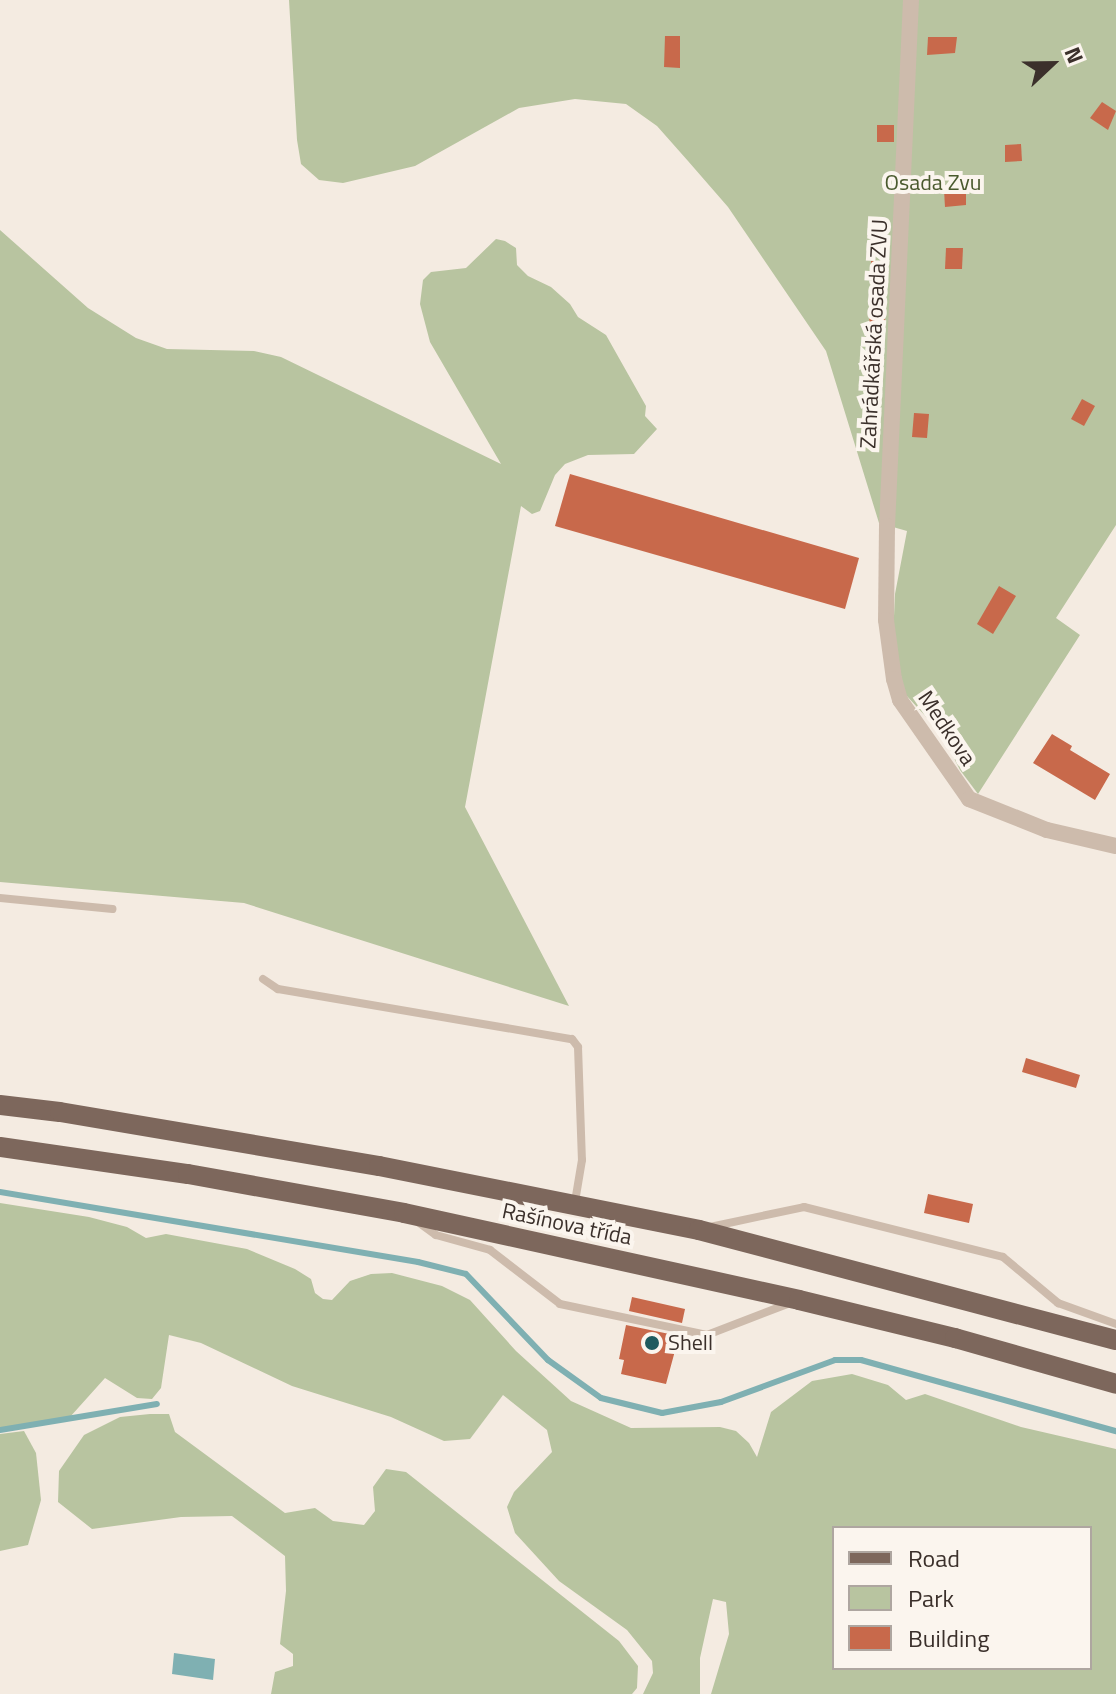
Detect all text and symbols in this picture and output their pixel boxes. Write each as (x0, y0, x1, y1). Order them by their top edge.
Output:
north arrow (1012, 24, 1092, 104)
text: N (1056, 42, 1093, 68)
park label: Osada Zvu (884, 170, 982, 196)
street label: Zahrádkářská osada ZVU (855, 219, 893, 449)
street label: Medkova (913, 686, 981, 770)
street label: Rašínova třída (500, 1197, 634, 1251)
place label: Shell (668, 1330, 713, 1356)
marker: Shell (643, 1334, 661, 1352)
legend (832, 1526, 1092, 1670)
text: Road (908, 1540, 960, 1576)
text: Park (908, 1580, 954, 1616)
text: Building (908, 1620, 990, 1656)

